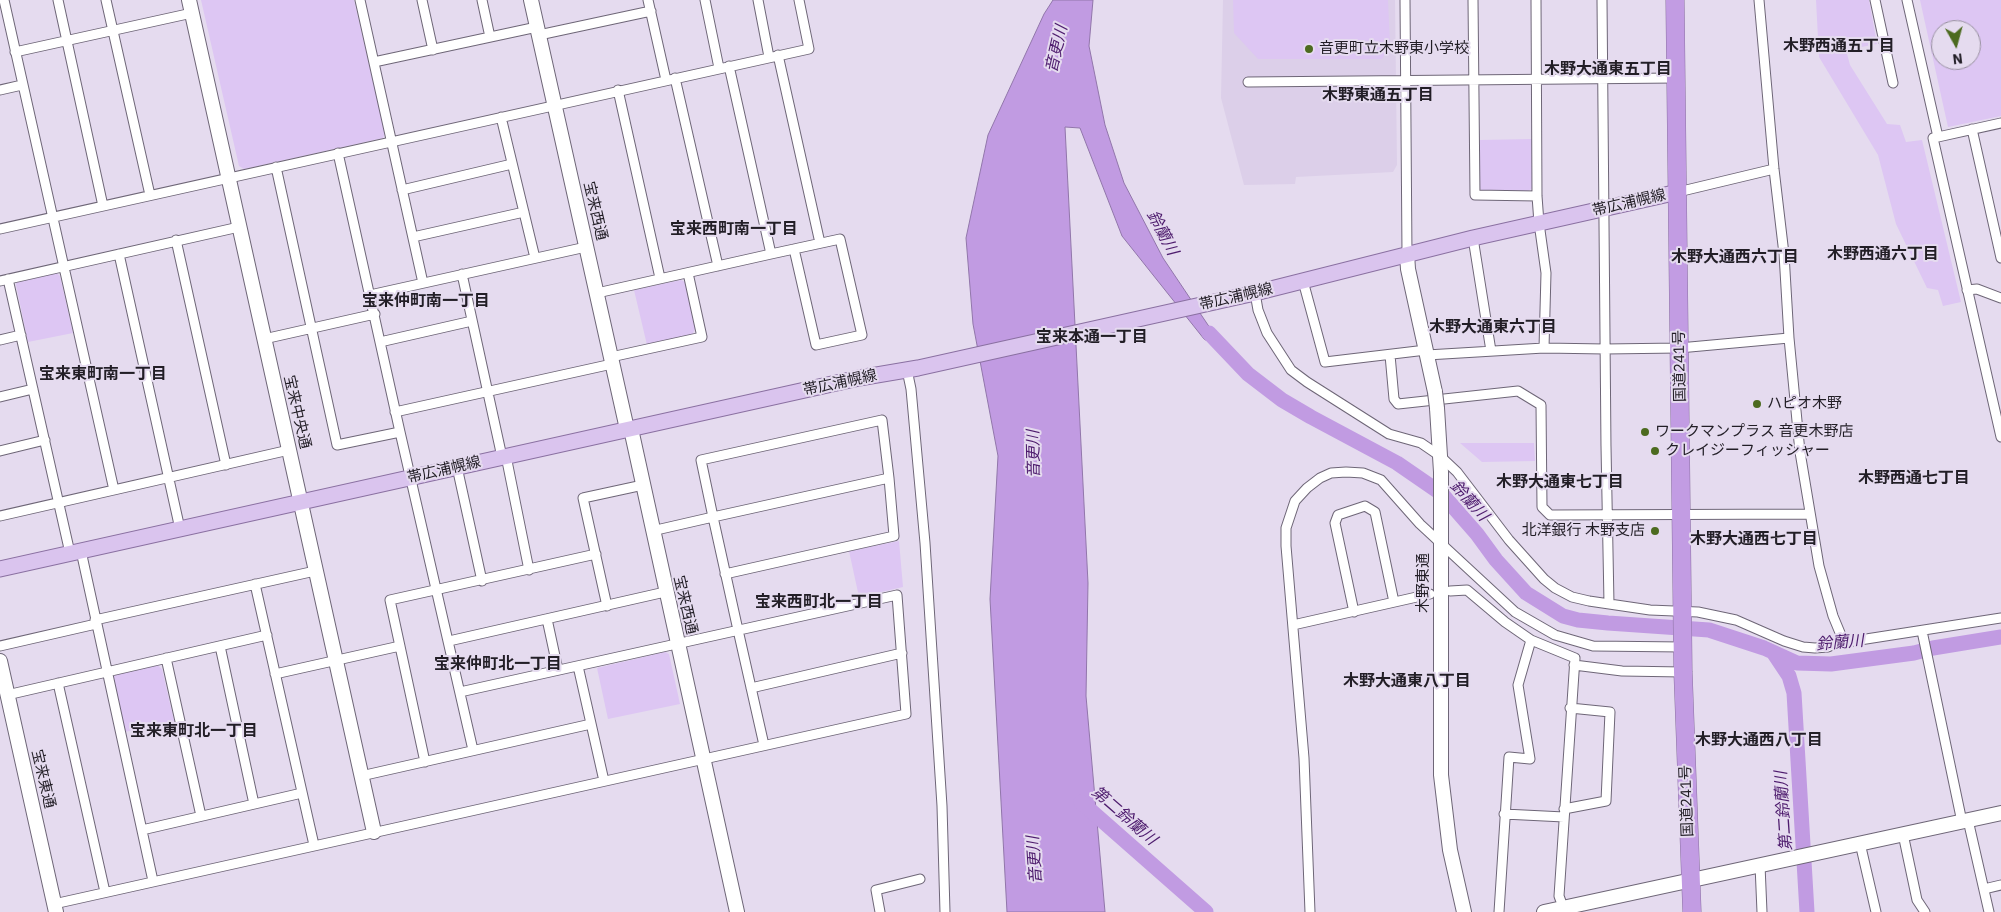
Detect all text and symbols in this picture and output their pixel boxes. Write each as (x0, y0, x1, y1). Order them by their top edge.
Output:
north arrow (1931, 20, 1981, 70)
water label: 音更川 (1042, 23, 1072, 75)
district label: 木野西通五丁目 (1783, 36, 1895, 56)
place label: 音更町立木野東小学校 (1319, 40, 1469, 58)
marker: 音更町立木野東小学校 (1303, 43, 1315, 55)
text: N (1952, 49, 1964, 68)
district label: 木野大通東五丁目 (1544, 59, 1672, 79)
district label: 木野東通五丁目 (1322, 85, 1434, 105)
street label: 宝来西通 (579, 180, 611, 242)
street label: 帯広浦幌線 (1590, 186, 1668, 220)
water label: 鈴蘭川 (1142, 207, 1182, 259)
district label: 宝来西町南一丁目 (670, 219, 798, 239)
district label: 木野西通六丁目 (1827, 244, 1939, 264)
district label: 木野大通西六丁目 (1671, 247, 1799, 267)
street label: 帯広浦幌線 (1197, 280, 1275, 314)
district label: 宝来仲町南一丁目 (362, 291, 490, 311)
district label: 木野大通東六丁目 (1429, 317, 1557, 337)
district label: 宝来本通一丁目 (1036, 327, 1148, 347)
street label: 国道241号 (1670, 330, 1690, 402)
district label: 宝来東町南一丁目 (39, 364, 167, 384)
street label: 帯広浦幌線 (801, 366, 879, 400)
street label: 宝来中央通 (280, 373, 314, 451)
place label: ハピオ木野 (1767, 395, 1842, 413)
marker: ハピオ木野 (1751, 398, 1763, 410)
place label: ワークマンプラス 音更木野店 (1655, 423, 1854, 441)
marker: ワークマンプラス 音更木野店 (1639, 426, 1651, 438)
water label: 音更川 (1024, 430, 1044, 478)
place label: クレイジーフィッシャー (1665, 442, 1830, 460)
marker: クレイジーフィッシャー (1649, 445, 1661, 457)
street label: 帯広浦幌線 (405, 453, 483, 487)
district label: 木野西通七丁目 (1858, 468, 1970, 488)
district label: 木野大通東七丁目 (1496, 472, 1624, 492)
water label: 鈴蘭川 (1446, 477, 1492, 525)
place label: 北洋銀行 木野支店 (1521, 522, 1645, 540)
marker: 北洋銀行 木野支店 (1649, 525, 1661, 537)
district label: 木野大通西七丁目 (1690, 529, 1818, 549)
street label: 木野東通 (1415, 553, 1433, 613)
street label: 宝来西通 (669, 574, 701, 636)
district label: 宝来西町北一丁目 (755, 592, 883, 612)
water label: 鈴蘭川 (1815, 631, 1865, 655)
district label: 宝来仲町北一丁目 (434, 654, 562, 674)
district label: 木野大通東八丁目 (1343, 671, 1471, 691)
district label: 宝来東町北一丁目 (130, 721, 258, 741)
district label: 木野大通西八丁目 (1695, 730, 1823, 750)
street label: 宝来東通 (27, 748, 59, 810)
street label: 国道241号 (1677, 765, 1697, 837)
water label: 第二鈴蘭川 (1772, 770, 1796, 852)
water label: 第二鈴蘭川 (1088, 783, 1160, 849)
water label: 音更川 (1024, 835, 1046, 885)

